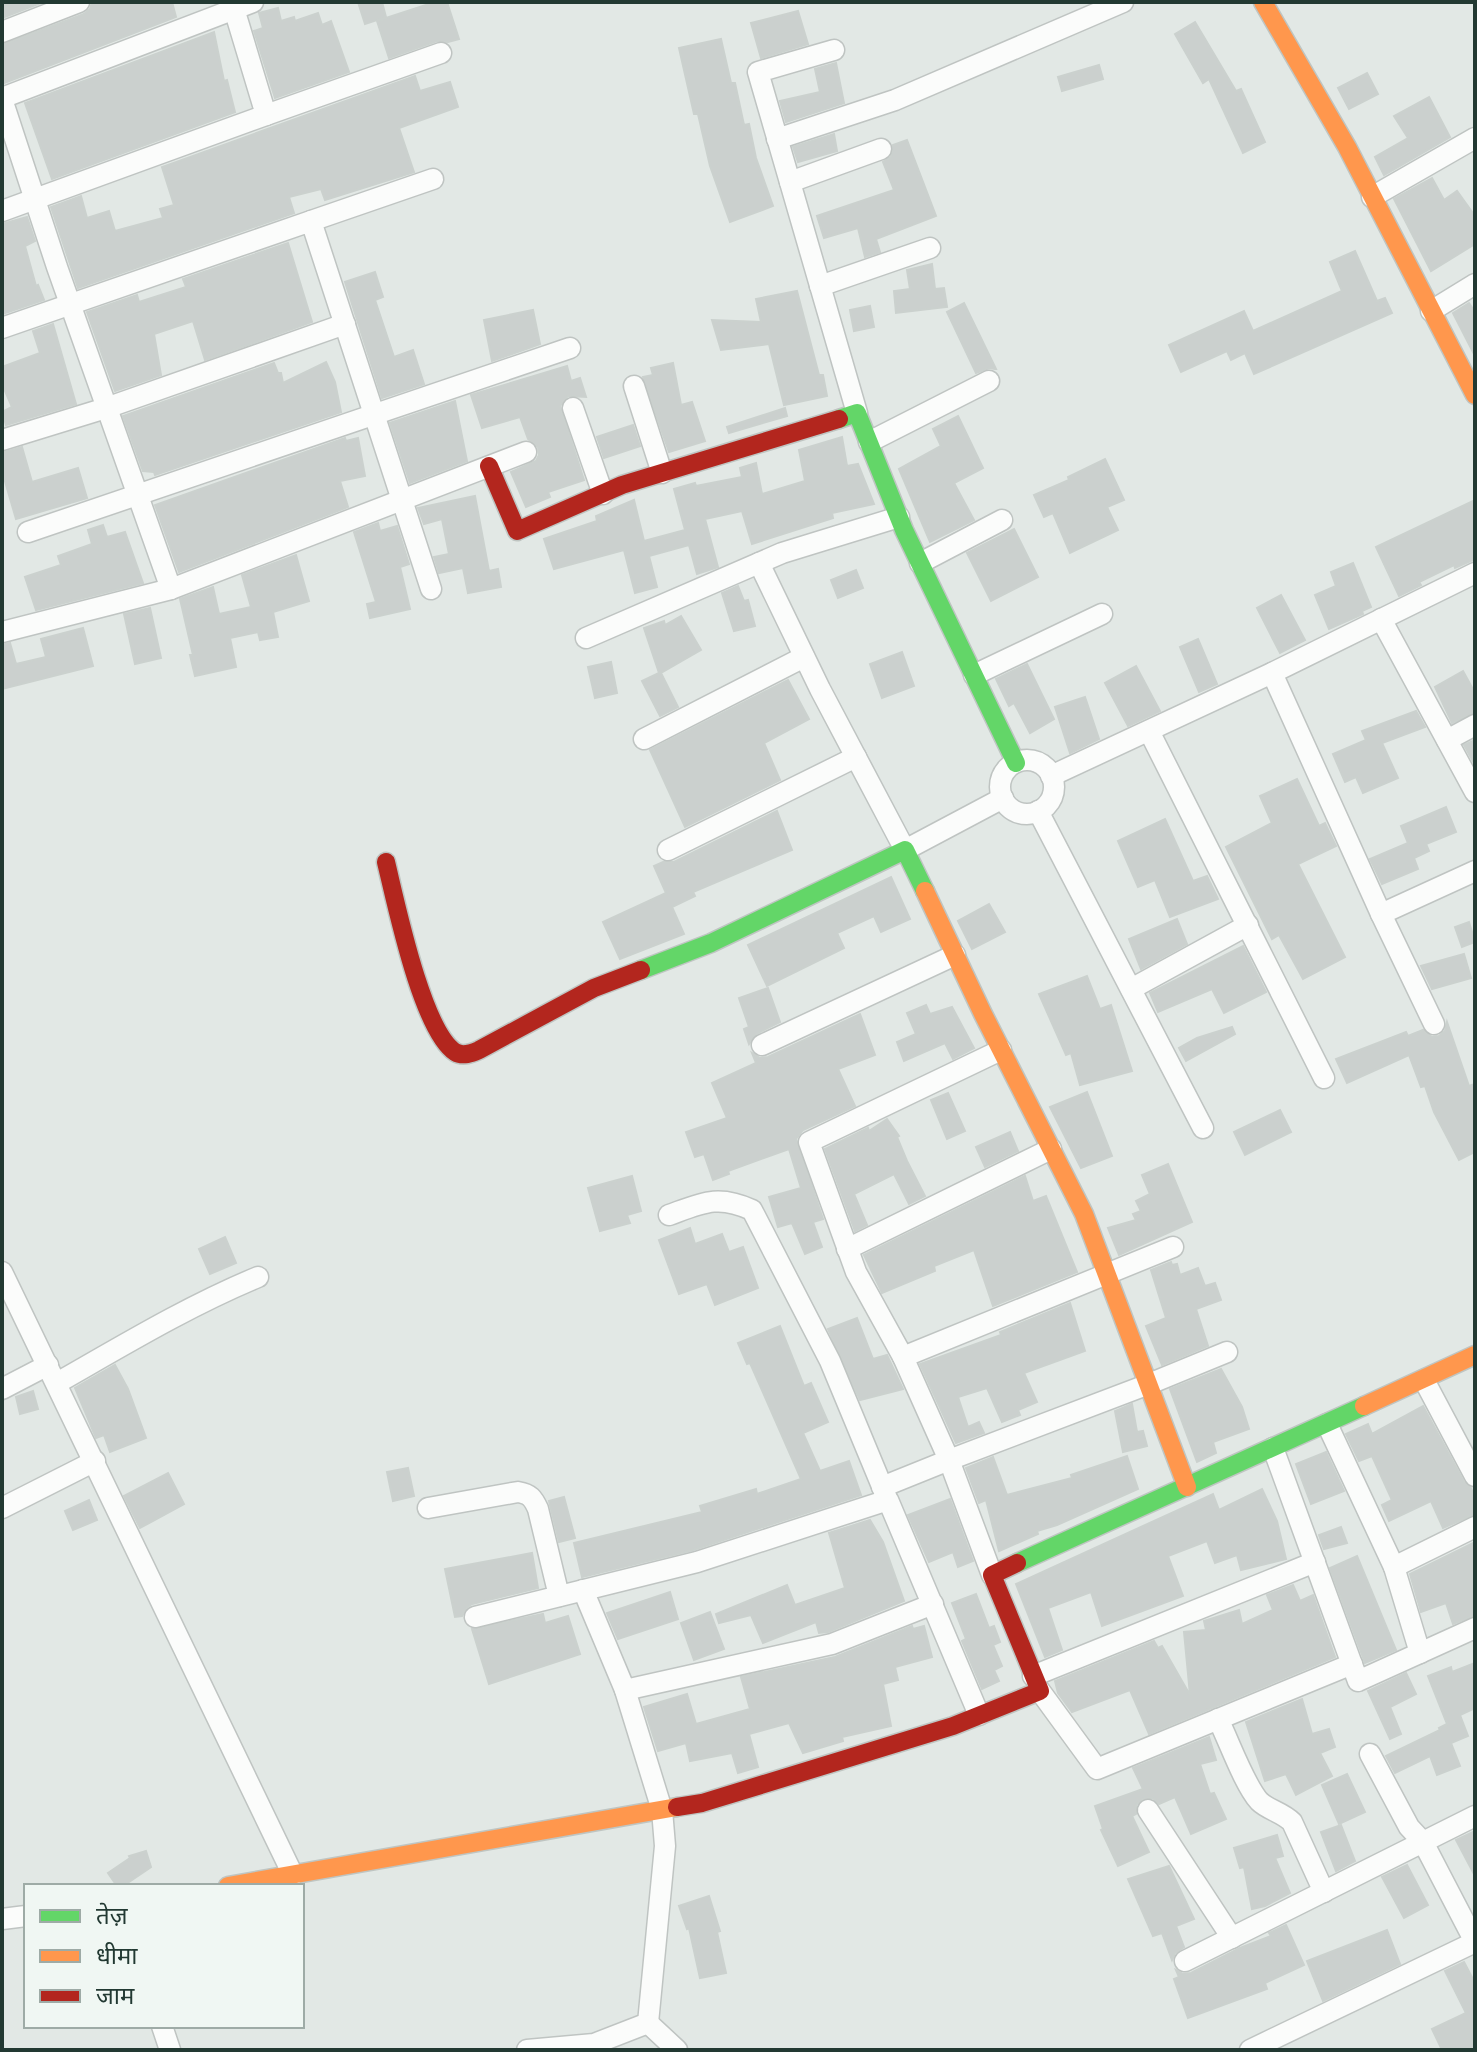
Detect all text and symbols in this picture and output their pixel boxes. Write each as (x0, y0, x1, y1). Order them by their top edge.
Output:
legend (24, 1884, 304, 2028)
text: तेज़ (96, 1902, 129, 1931)
text: धीमा (96, 1942, 138, 1971)
text: जाम (96, 1982, 135, 2011)

